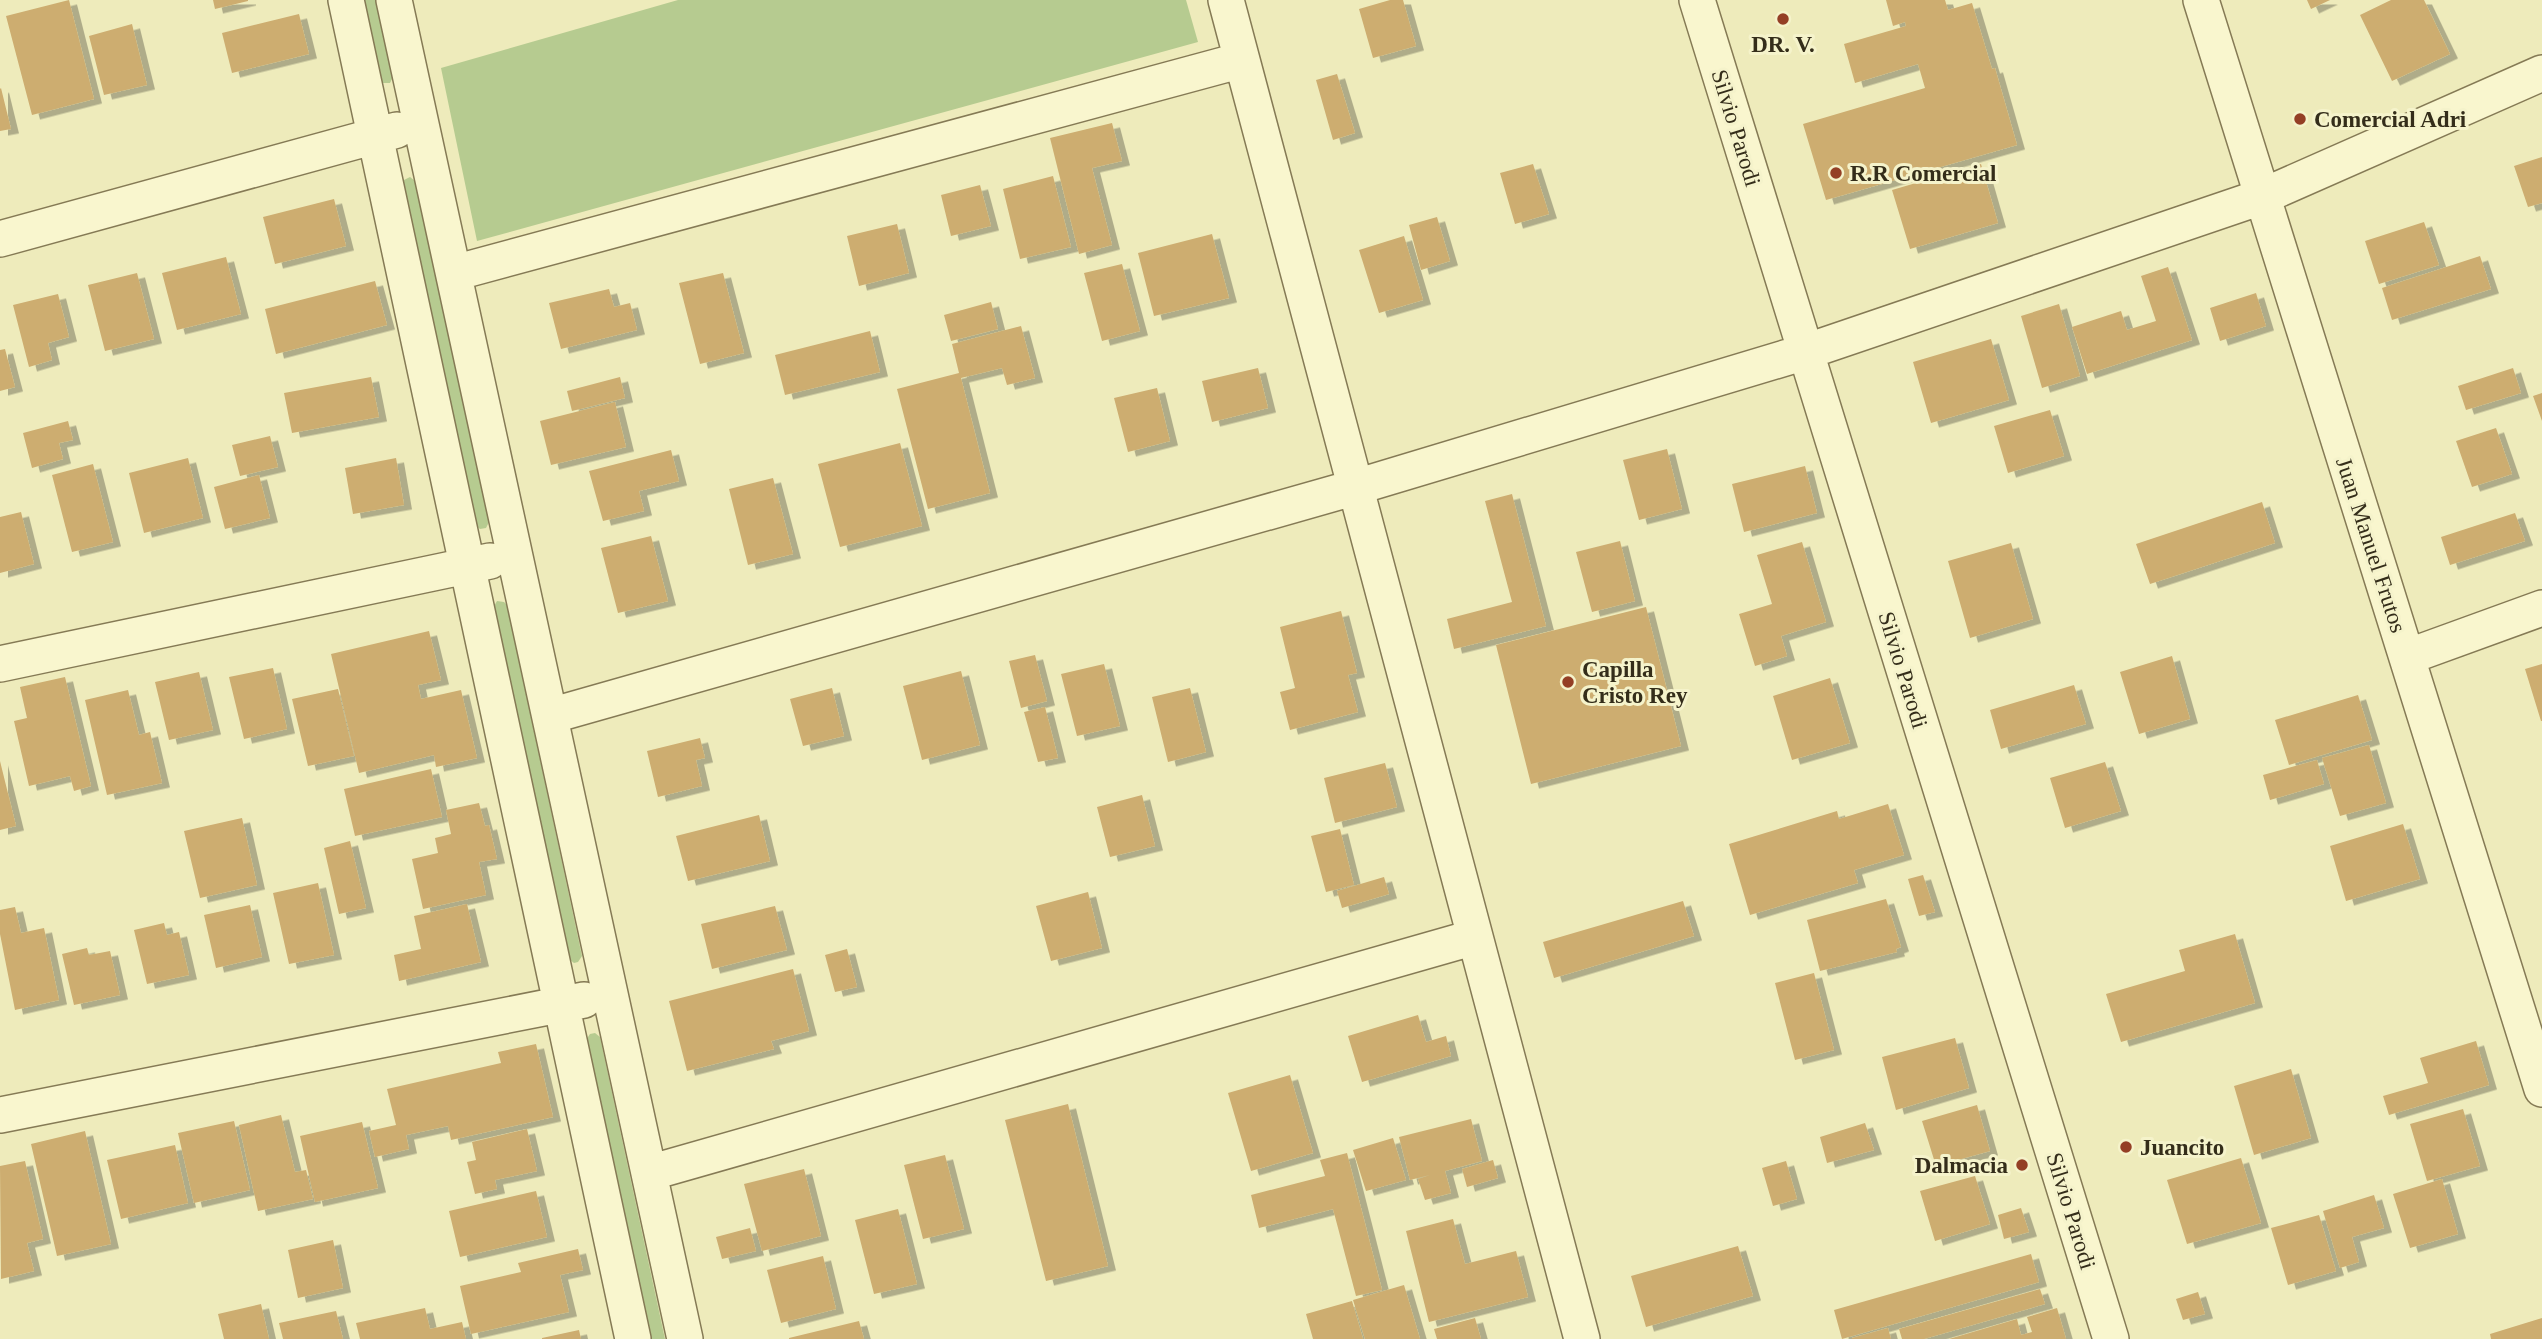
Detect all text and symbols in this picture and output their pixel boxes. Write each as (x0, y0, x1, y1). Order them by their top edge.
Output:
marker: DR. V. (1775, 11, 1791, 27)
place label: DR. V. (1751, 32, 1815, 57)
street label: Silvio Parodi (1706, 67, 1766, 189)
place label: Comercial Adri (2314, 107, 2467, 132)
marker: Comercial Adri (2292, 111, 2308, 127)
place label: R.R Comercial (1850, 161, 1996, 186)
marker: R.R Comercial (1828, 165, 1844, 181)
street label: Juan Manuel Frutos (2331, 454, 2411, 636)
street label: Silvio Parodi (1873, 609, 1933, 731)
place label: Capilla Cristo Rey (1582, 657, 1688, 708)
marker: Capilla Cristo Rey (1560, 674, 1576, 690)
place label: Juancito (2140, 1135, 2224, 1160)
marker: Juancito (2118, 1139, 2134, 1155)
street label: Silvio Parodi (2041, 1150, 2101, 1272)
place label: Dalmacia (1915, 1153, 2008, 1178)
marker: Dalmacia (2014, 1157, 2030, 1173)

